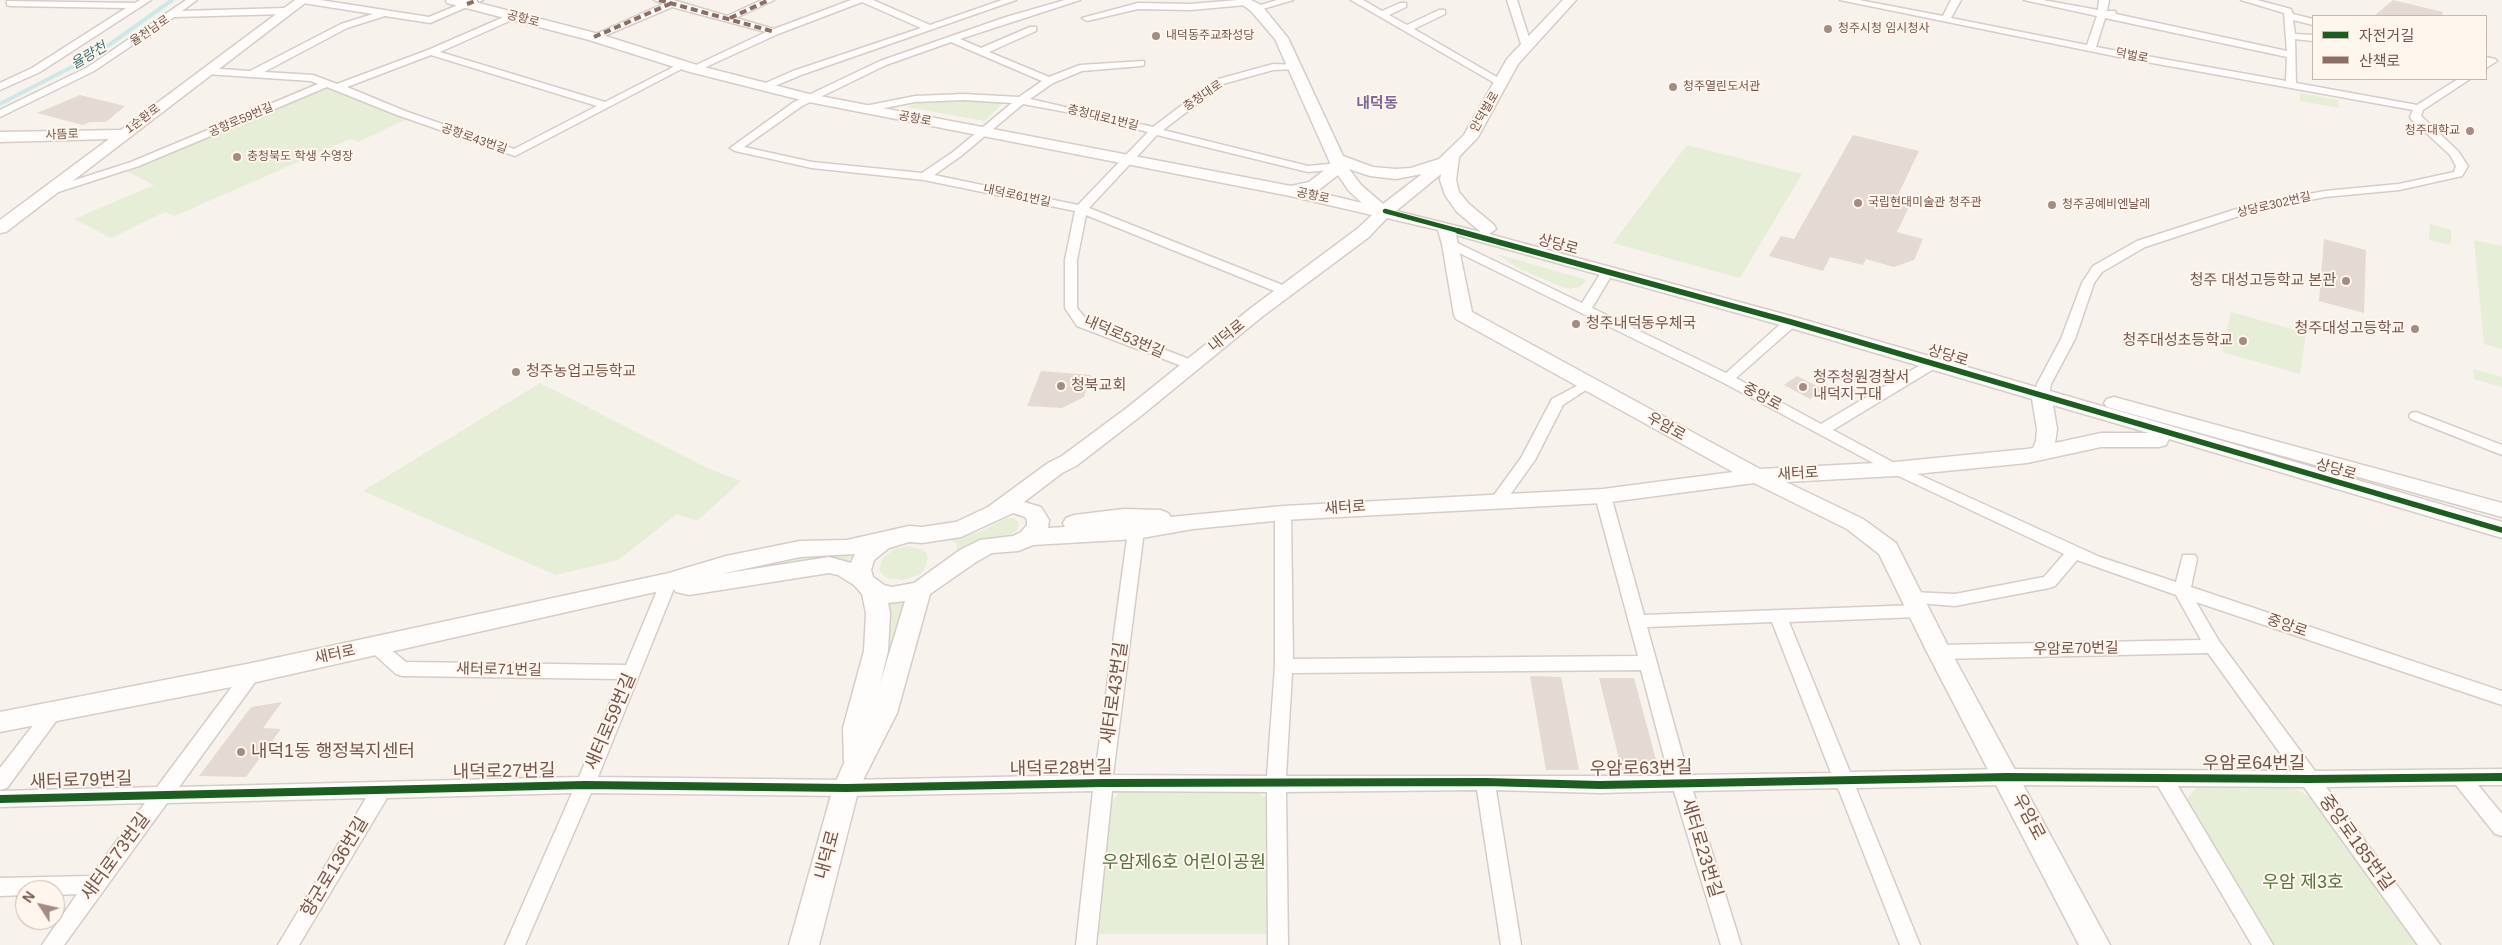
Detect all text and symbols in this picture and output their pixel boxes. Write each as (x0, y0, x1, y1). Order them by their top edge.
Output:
street label: 공항로 (505, 8, 541, 30)
street label: 율천남로 (128, 13, 172, 49)
legend (2312, 15, 2487, 80)
place label: 청주시청 임시청사 (1838, 22, 1930, 36)
marker: 청주시청 임시청사 (1822, 23, 1834, 35)
text: 자전거길 (2359, 27, 2414, 44)
place label: 내덕동주교좌성당 (1166, 29, 1254, 43)
marker: 내덕동주교좌성당 (1150, 30, 1162, 42)
water label: 율량천 (68, 39, 110, 73)
street label: 덕벌로 (2114, 46, 2150, 66)
text: 산책로 (2359, 52, 2400, 69)
street label: 충청대로 (1181, 78, 1225, 114)
place label: 청주열린도서관 (1683, 80, 1760, 94)
marker: 청주열린도서관 (1667, 81, 1679, 93)
street label: 안덕벌로 (1468, 89, 1502, 135)
district label: 내덕동 (1356, 95, 1398, 113)
street label: 공항로59번길 (207, 100, 275, 140)
street label: 1순환로 (123, 101, 163, 137)
street label: 충청대로1번길 (1066, 102, 1140, 134)
street label: 공항로 (897, 109, 933, 129)
street label: 공항로43번길 (439, 121, 509, 157)
place label: 청주대학교 (2405, 124, 2460, 138)
marker: 청주대학교 (2464, 125, 2476, 137)
street label: 사뜸로 (45, 127, 79, 143)
place label: 충청북도 학생 수영장 (247, 150, 353, 164)
marker: 충청북도 학생 수영장 (231, 151, 243, 163)
street label: 내덕로61번길 (982, 182, 1052, 210)
street label: 공항로 (1295, 186, 1331, 206)
street label: 상당로302번길 (2236, 190, 2312, 220)
place label: 국립현대미술관 청주관 (1868, 196, 1982, 210)
marker: 국립현대미술관 청주관 (1852, 197, 1864, 209)
place label: 청주공예비엔날레 (2062, 198, 2150, 212)
marker: 청주공예비엔날레 (2046, 199, 2058, 211)
street label: 상당로 (1536, 231, 1580, 259)
place label: 청주 대성고등학교 본관 (2190, 272, 2336, 290)
marker: 청주 대성고등학교 본관 (2340, 275, 2352, 287)
street label: 내덕로53번길 (1081, 312, 1167, 362)
place label: 청주내덕동우체국 (1586, 315, 1696, 333)
street label: 내덕로 (1205, 316, 1249, 356)
marker: 청주내덕동우체국 (1570, 318, 1582, 330)
place label: 청주대성고등학교 (2295, 320, 2405, 338)
marker: 청주대성고등학교 (2409, 323, 2421, 335)
place label: 청주대성초등학교 (2123, 332, 2233, 350)
marker: 청주대성초등학교 (2237, 335, 2249, 347)
street label: 상당로 (1926, 341, 1970, 371)
place label: 청주농업고등학교 (526, 363, 636, 381)
marker: 청주농업고등학교 (510, 366, 522, 378)
place label: 청주청원경찰서 내덕지구대 (1813, 369, 1910, 404)
place label: 청북교회 (1071, 377, 1126, 395)
street label: 중앙로 (1739, 379, 1785, 415)
marker: 청북교회 (1055, 380, 1067, 392)
marker: 청주청원경찰서 내덕지구대 (1797, 381, 1809, 393)
street label: 우암로 (1644, 409, 1688, 445)
street label: 상당로 (2314, 456, 2358, 484)
street label: 새터로 (1777, 464, 1819, 484)
street label: 새터로 (1324, 498, 1366, 518)
street label: 중앙로 (2264, 611, 2310, 641)
street label: 우암로70번길 (2033, 639, 2119, 659)
street label: 새터로43번길 (1097, 641, 1133, 745)
street label: 새터로 (313, 642, 357, 668)
street label: 새터로71번길 (456, 660, 542, 680)
street label: 새터로59번길 (581, 670, 641, 774)
place label: 내덕1동 행정복지센터 (251, 741, 415, 763)
marker: 내덕1동 행정복지센터 (235, 746, 247, 758)
street label: 우암로64번길 (2203, 753, 2305, 775)
street label: 내덕로28번길 (1009, 757, 1113, 781)
street label: 우암로63번길 (1589, 757, 1693, 781)
street label: 내덕로27번길 (452, 760, 556, 784)
street label: 새터로79번길 (29, 768, 133, 794)
street label: 우암로 (2007, 790, 2049, 844)
street label: 중앙로185번길 (2314, 791, 2398, 895)
street label: 새터로23번길 (1676, 796, 1726, 900)
street label: 새터로73번길 (77, 809, 155, 905)
street label: 향군로136번길 (297, 813, 373, 921)
street label: 내덕로 (811, 828, 845, 882)
park label: 우암제6호 어린이공원 (1102, 852, 1266, 874)
park label: 우암 제3호 (2262, 872, 2344, 894)
north arrow (15, 880, 65, 930)
text: N (19, 888, 38, 906)

